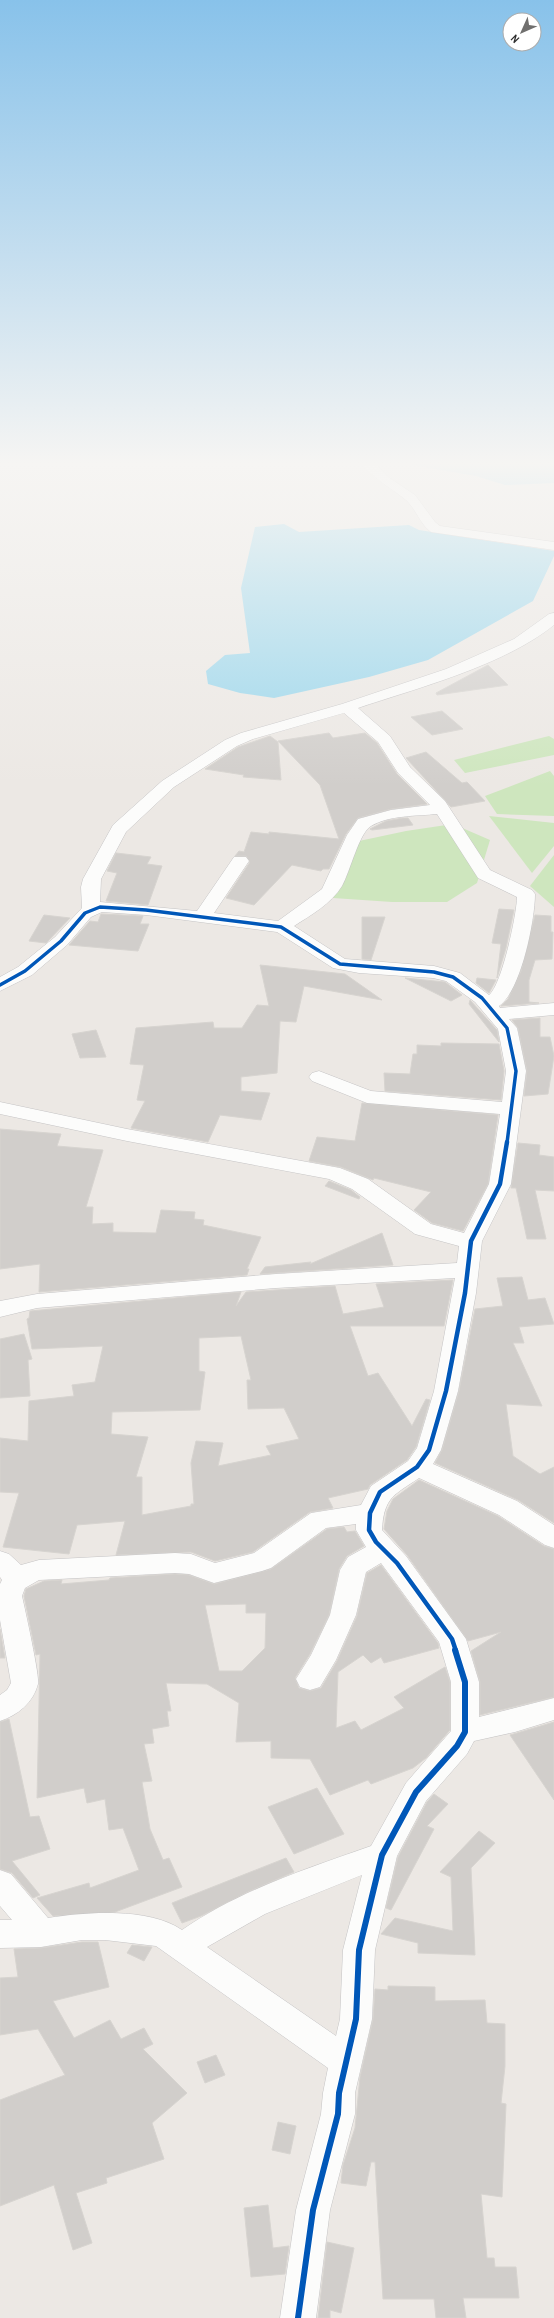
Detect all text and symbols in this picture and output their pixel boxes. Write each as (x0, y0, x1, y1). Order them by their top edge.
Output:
north arrow (502, 12, 542, 52)
text: N (508, 32, 522, 46)

